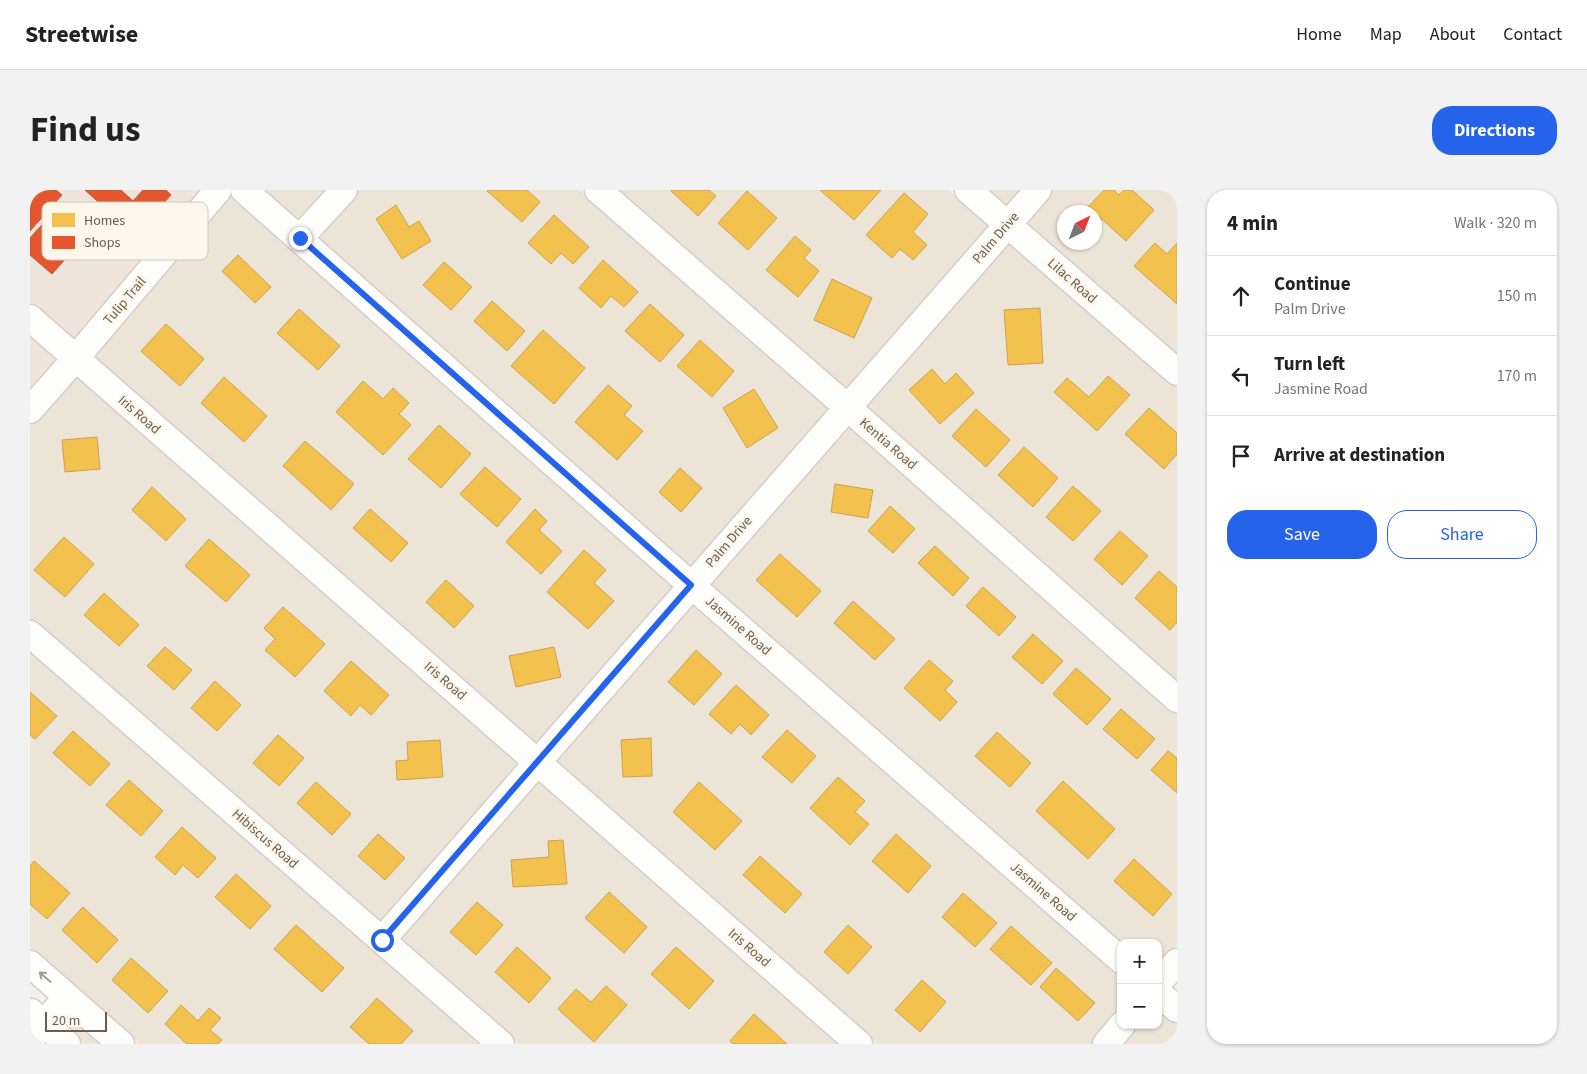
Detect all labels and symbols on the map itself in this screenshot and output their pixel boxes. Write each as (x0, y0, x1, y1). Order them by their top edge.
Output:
legend (42, 202, 208, 260)
north arrow (1057, 205, 1102, 250)
street label: Palm Drive (968, 208, 1024, 268)
text: Homes (84, 211, 125, 231)
route end (289, 227, 312, 250)
text: Shops (84, 233, 120, 253)
street label: Lilac Road (1043, 254, 1101, 308)
street label: Tulip Trail (99, 272, 151, 329)
street label: Iris Road (113, 391, 165, 439)
street label: Kentia Road (855, 413, 921, 475)
street label: Palm Drive (701, 512, 757, 572)
street label: Jasmine Road (700, 592, 776, 660)
street label: Iris Road (419, 657, 471, 705)
street label: Hibiscus Road (227, 804, 303, 874)
street label: Jasmine Road (1005, 858, 1081, 926)
street label: Iris Road (723, 924, 775, 972)
route start (371, 929, 394, 952)
one-way arrow (38, 971, 51, 983)
scale bar (45, 1009, 108, 1032)

